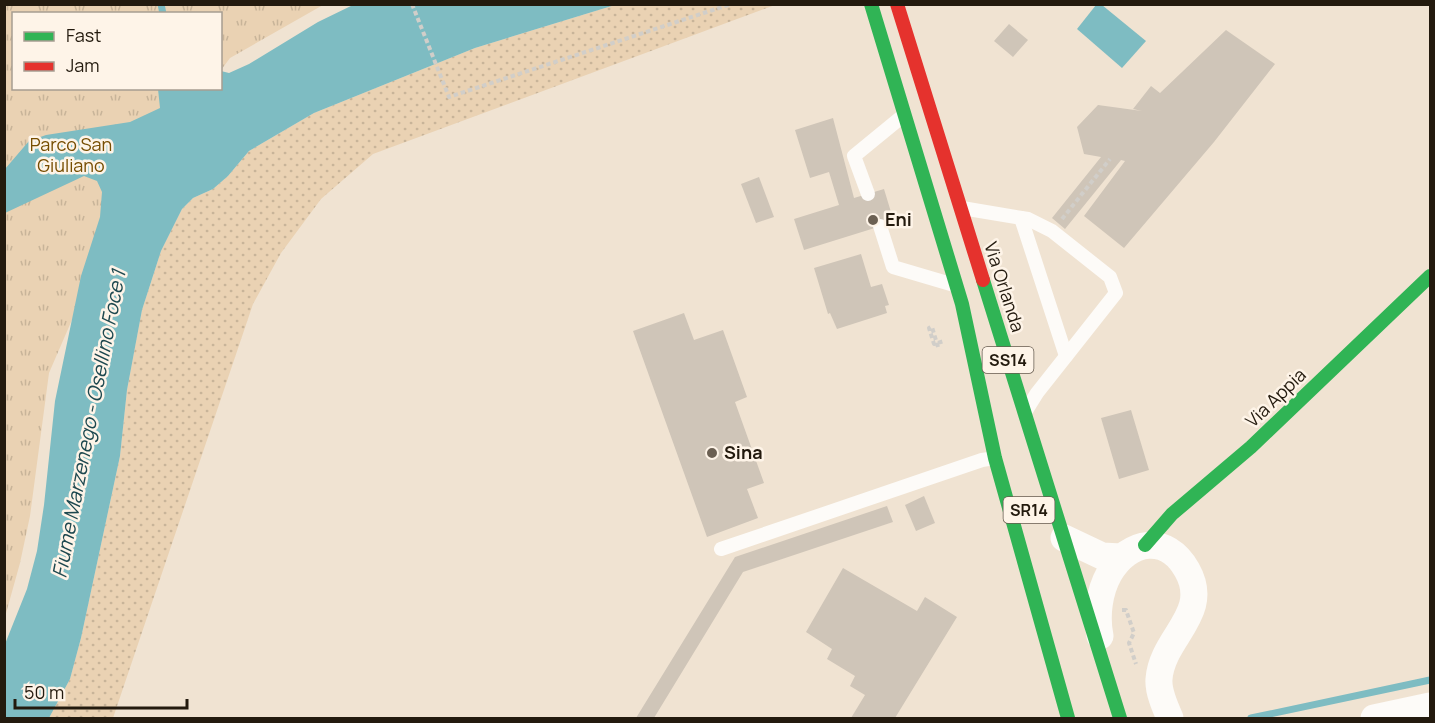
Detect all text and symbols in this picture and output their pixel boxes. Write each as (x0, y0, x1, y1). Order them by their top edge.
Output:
legend (12, 12, 222, 90)
text: Fast (66, 23, 101, 47)
text: Jam (66, 53, 100, 77)
park label: Parco San Giuliano (30, 132, 112, 177)
place label: Eni (885, 207, 912, 231)
marker: Eni (866, 213, 880, 227)
street label: Via Orlanda (979, 239, 1031, 335)
water label: Fiume Marzenego - Osellino Foce 1 (45, 265, 132, 580)
road number: SS14 (982, 347, 1034, 373)
street label: Via Appia (1240, 363, 1311, 432)
place label: Sina (724, 440, 763, 464)
marker: Sina (705, 446, 719, 460)
road number: SR14 (1004, 497, 1054, 523)
scale bar (15, 672, 188, 710)
text: 50 m (24, 680, 64, 704)

